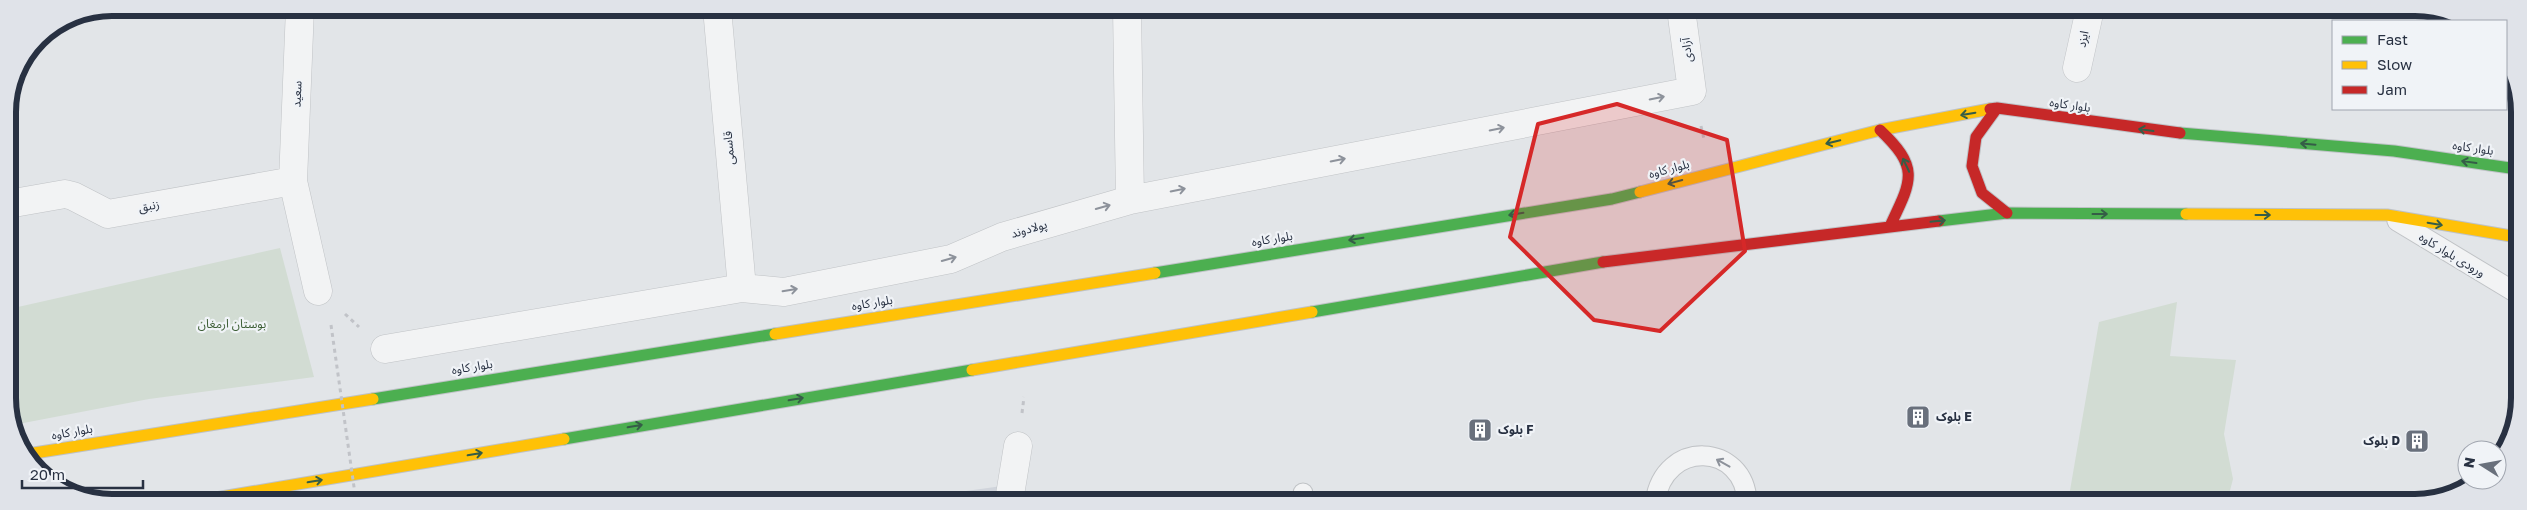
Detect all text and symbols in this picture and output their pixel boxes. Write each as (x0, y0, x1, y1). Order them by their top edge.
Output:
legend (2332, 20, 2507, 110)
street label: ایزد (2073, 29, 2092, 49)
text: Fast (2377, 30, 2408, 48)
street label: آزادی (1677, 36, 1695, 63)
text: Slow (2377, 55, 2412, 73)
street label: سعید (289, 80, 305, 108)
text: Jam (2377, 80, 2407, 98)
one-way arrow (1648, 93, 1664, 102)
street label: بلوار کاوه (2049, 94, 2092, 115)
one-way arrow (1960, 109, 1976, 119)
one-way arrow (1489, 123, 1505, 133)
one-way arrow (2138, 125, 2154, 135)
street label: قاسمی (720, 130, 737, 166)
street label: بلوار کاوه (2452, 137, 2495, 158)
one-way arrow (1825, 138, 1841, 147)
one-way arrow (2300, 139, 2316, 148)
one-way arrow (1329, 154, 1345, 164)
street label: بلوار کاوه (1647, 156, 1691, 181)
one-way arrow (2462, 156, 2478, 166)
one-way arrow (1901, 158, 1911, 173)
one-way arrow (1668, 178, 1684, 187)
one-way arrow (1170, 185, 1186, 195)
street label: زنبق (137, 196, 161, 216)
one-way arrow (1095, 202, 1111, 212)
one-way arrow (1509, 209, 1525, 219)
one-way arrow (2092, 209, 2108, 219)
one-way arrow (2254, 210, 2270, 220)
street label: پولادوند (1009, 216, 1049, 242)
one-way arrow (1930, 216, 1946, 226)
one-way arrow (2427, 219, 2443, 229)
street label: بلوار کاوه (1250, 228, 1294, 249)
street label: ورودی بلوار کاوه (2416, 229, 2488, 280)
one-way arrow (1348, 235, 1364, 245)
one-way arrow (941, 253, 957, 263)
one-way arrow (782, 285, 798, 295)
street label: بلوار کاوه (850, 292, 894, 313)
park label: بوستان ارمغان (198, 316, 266, 331)
street label: بلوار کاوه (450, 356, 494, 377)
one-way arrow (787, 394, 803, 404)
building icon: بلوک E (1905, 404, 1931, 430)
place label: بلوک E (1936, 409, 1972, 424)
building icon: بلوک F (1467, 417, 1493, 443)
street label: بلوار کاوه (50, 421, 94, 443)
one-way arrow (627, 421, 643, 431)
place label: بلوک F (1498, 422, 1533, 437)
building icon: بلوک D (2404, 428, 2430, 454)
place label: بلوک D (2363, 433, 2400, 448)
north arrow (2457, 440, 2507, 490)
one-way arrow (467, 448, 483, 458)
text: N (2459, 456, 2478, 469)
one-way arrow (1717, 457, 1731, 467)
scale bar (22, 458, 144, 490)
text: 20 m (30, 465, 65, 483)
one-way arrow (307, 475, 323, 485)

